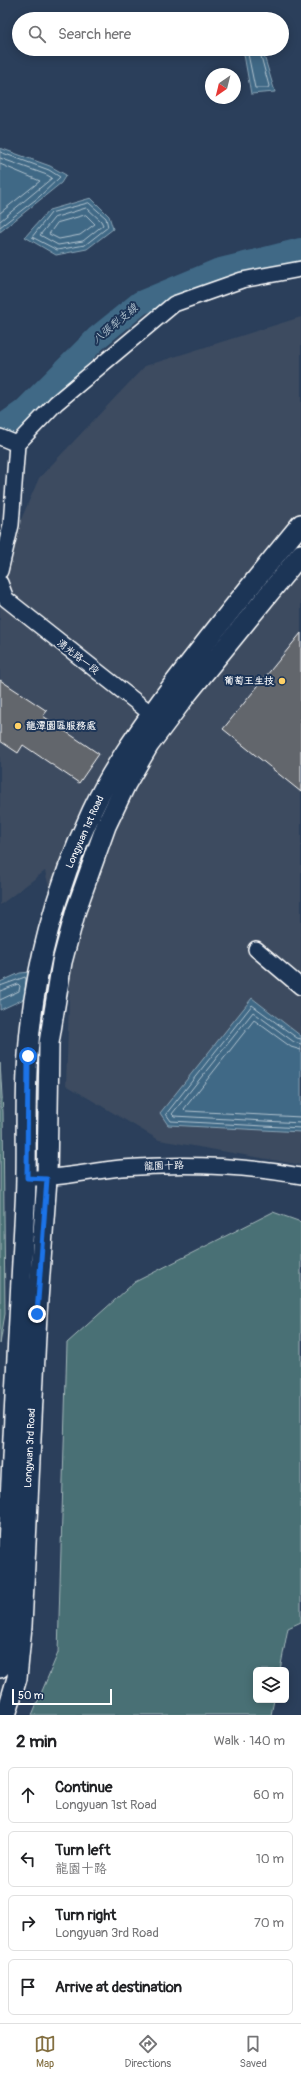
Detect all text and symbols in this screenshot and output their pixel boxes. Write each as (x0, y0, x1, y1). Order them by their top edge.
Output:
search box (12, 12, 289, 56)
icon: search (26, 23, 48, 45)
text: Search here (58, 25, 131, 44)
north arrow (205, 68, 241, 104)
water label: 八張犁支線 (90, 301, 141, 347)
street label: 湧光路一段 (55, 637, 101, 677)
place label: 葡萄王生技 (224, 675, 274, 687)
marker: 葡萄王生技 (277, 676, 287, 686)
place label: 龍潭園區服務處 (26, 720, 96, 732)
marker: 龍潭園區服務處 (13, 721, 23, 731)
street label: Longyuan 1st Road (64, 794, 106, 870)
route start (19, 1047, 37, 1065)
street label: 龍園十路 (144, 1159, 184, 1173)
route end (28, 1305, 46, 1323)
street label: Longyuan 3rd Road (22, 1408, 38, 1488)
map controls (253, 1667, 289, 1703)
button: layers (253, 1667, 289, 1703)
scale bar (12, 1687, 112, 1706)
text: 50 m (18, 1689, 44, 1702)
text: 2 min (16, 1731, 57, 1752)
text: Walk · 140 m (214, 1733, 285, 1749)
text: Continue (55, 1778, 113, 1797)
icon: ahead (17, 1784, 39, 1806)
text: 60 m (253, 1787, 284, 1803)
text: Longyuan 1st Road (55, 1797, 157, 1813)
text: Turn left (55, 1841, 111, 1860)
icon: left (17, 1848, 39, 1870)
text: 10 m (256, 1851, 284, 1867)
text: 龍園十路 (55, 1861, 107, 1877)
text: Turn right (55, 1906, 116, 1925)
icon: right (17, 1912, 39, 1934)
text: 70 m (254, 1915, 284, 1931)
text: Longyuan 3rd Road (55, 1925, 159, 1941)
icon: arrive (17, 1976, 39, 1998)
text: Arrive at destination (55, 1978, 182, 1997)
tab: Map (34, 2033, 56, 2070)
tab: Directions (124, 2033, 171, 2070)
tab: Saved (240, 2033, 267, 2070)

